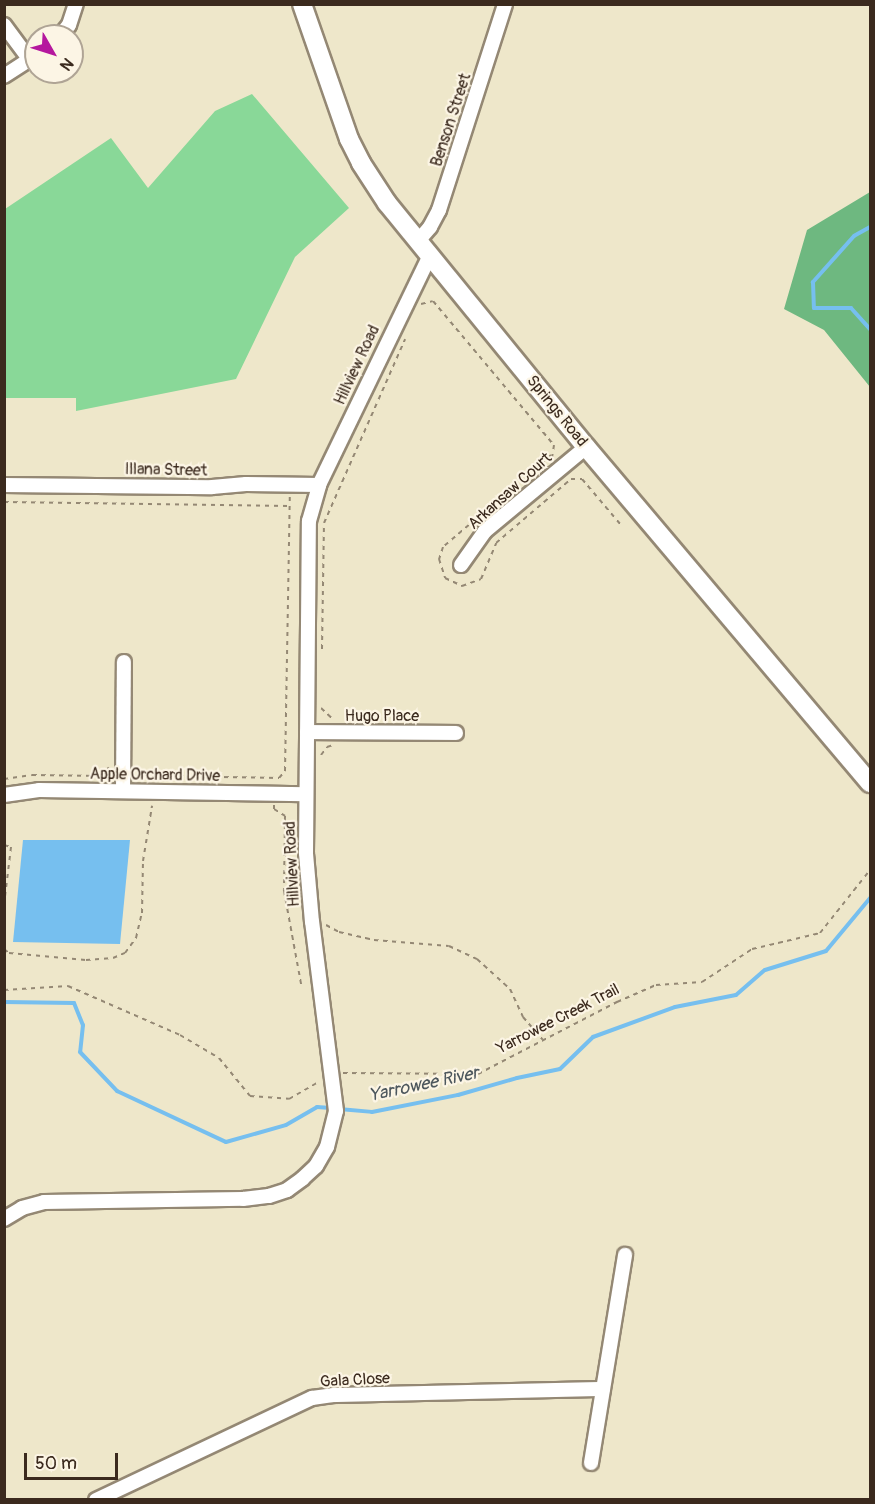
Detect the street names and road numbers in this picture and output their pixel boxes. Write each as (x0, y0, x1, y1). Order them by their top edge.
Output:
street label: Benson Street (427, 71, 475, 169)
street label: Hillview Road (330, 322, 384, 408)
street label: Springs Road (522, 371, 592, 451)
street label: Arkansaw Court (464, 448, 556, 534)
street label: Illana Street (125, 460, 207, 480)
street label: Hugo Place (345, 706, 419, 726)
street label: Apple Orchard Drive (90, 764, 220, 786)
street label: Hillview Road (280, 821, 304, 907)
street label: Yarrowee Creek Trail (493, 980, 623, 1058)
street label: Gala Close (320, 1369, 390, 1391)

